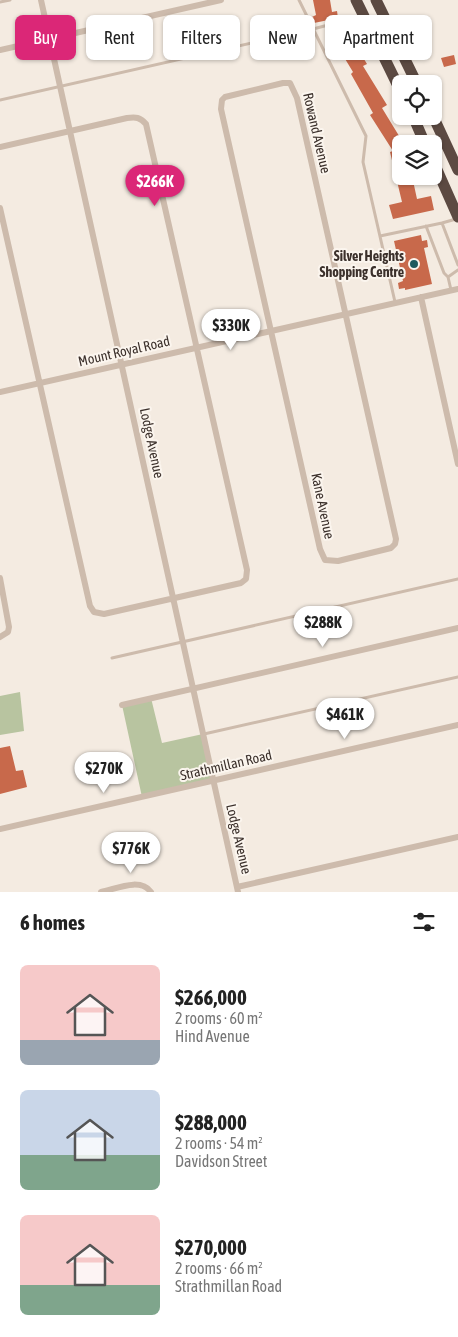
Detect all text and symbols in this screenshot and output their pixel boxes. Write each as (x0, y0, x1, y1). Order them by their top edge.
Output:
chip: Buy (15, 15, 76, 60)
chip: Rent (86, 15, 153, 60)
chip: Filters (163, 15, 240, 60)
chip: New (250, 15, 315, 60)
chip: Apartment (325, 15, 432, 60)
map controls (392, 75, 442, 185)
button: locate (392, 75, 442, 125)
street label: Rowand Avenue (300, 91, 334, 175)
button: layers (392, 135, 442, 185)
pin: $266K (120, 164, 190, 207)
text: $266K (136, 172, 174, 190)
place label: Silver Heights Shopping Centre (320, 248, 404, 280)
marker: Silver Heights Shopping Centre (408, 258, 420, 270)
pin: $330K (196, 308, 266, 351)
text: $330K (212, 316, 250, 334)
street label: Mount Royal Road (77, 333, 171, 369)
street label: Lodge Avenue (137, 406, 167, 480)
street label: Kane Avenue (308, 472, 338, 540)
pin: $288K (288, 606, 358, 648)
text: $288K (304, 613, 342, 631)
pin: $461K (310, 698, 380, 740)
text: $461K (326, 705, 364, 723)
street label: Strathmillan Road (179, 747, 273, 783)
pin: $270K (69, 752, 139, 794)
text: $270K (85, 759, 123, 777)
street label: Lodge Avenue (223, 802, 255, 876)
pin: $776K (96, 832, 166, 874)
text: $776K (112, 839, 150, 857)
icon: filters (410, 908, 438, 936)
text: 6 homes (20, 910, 85, 934)
icon: home (60, 985, 120, 1045)
text: $266,000 (175, 985, 247, 1009)
text: 2 rooms · 60 m² (175, 1009, 263, 1027)
text: Hind Avenue (175, 1027, 250, 1045)
icon: home (60, 1110, 120, 1170)
text: $288,000 (175, 1110, 247, 1134)
text: 2 rooms · 54 m² (175, 1134, 263, 1152)
text: Davidson Street (175, 1152, 267, 1170)
icon: home (60, 1235, 120, 1295)
text: $270,000 (175, 1235, 247, 1259)
text: 2 rooms · 66 m² (175, 1259, 263, 1277)
text: Strathmillan Road (175, 1277, 282, 1295)

